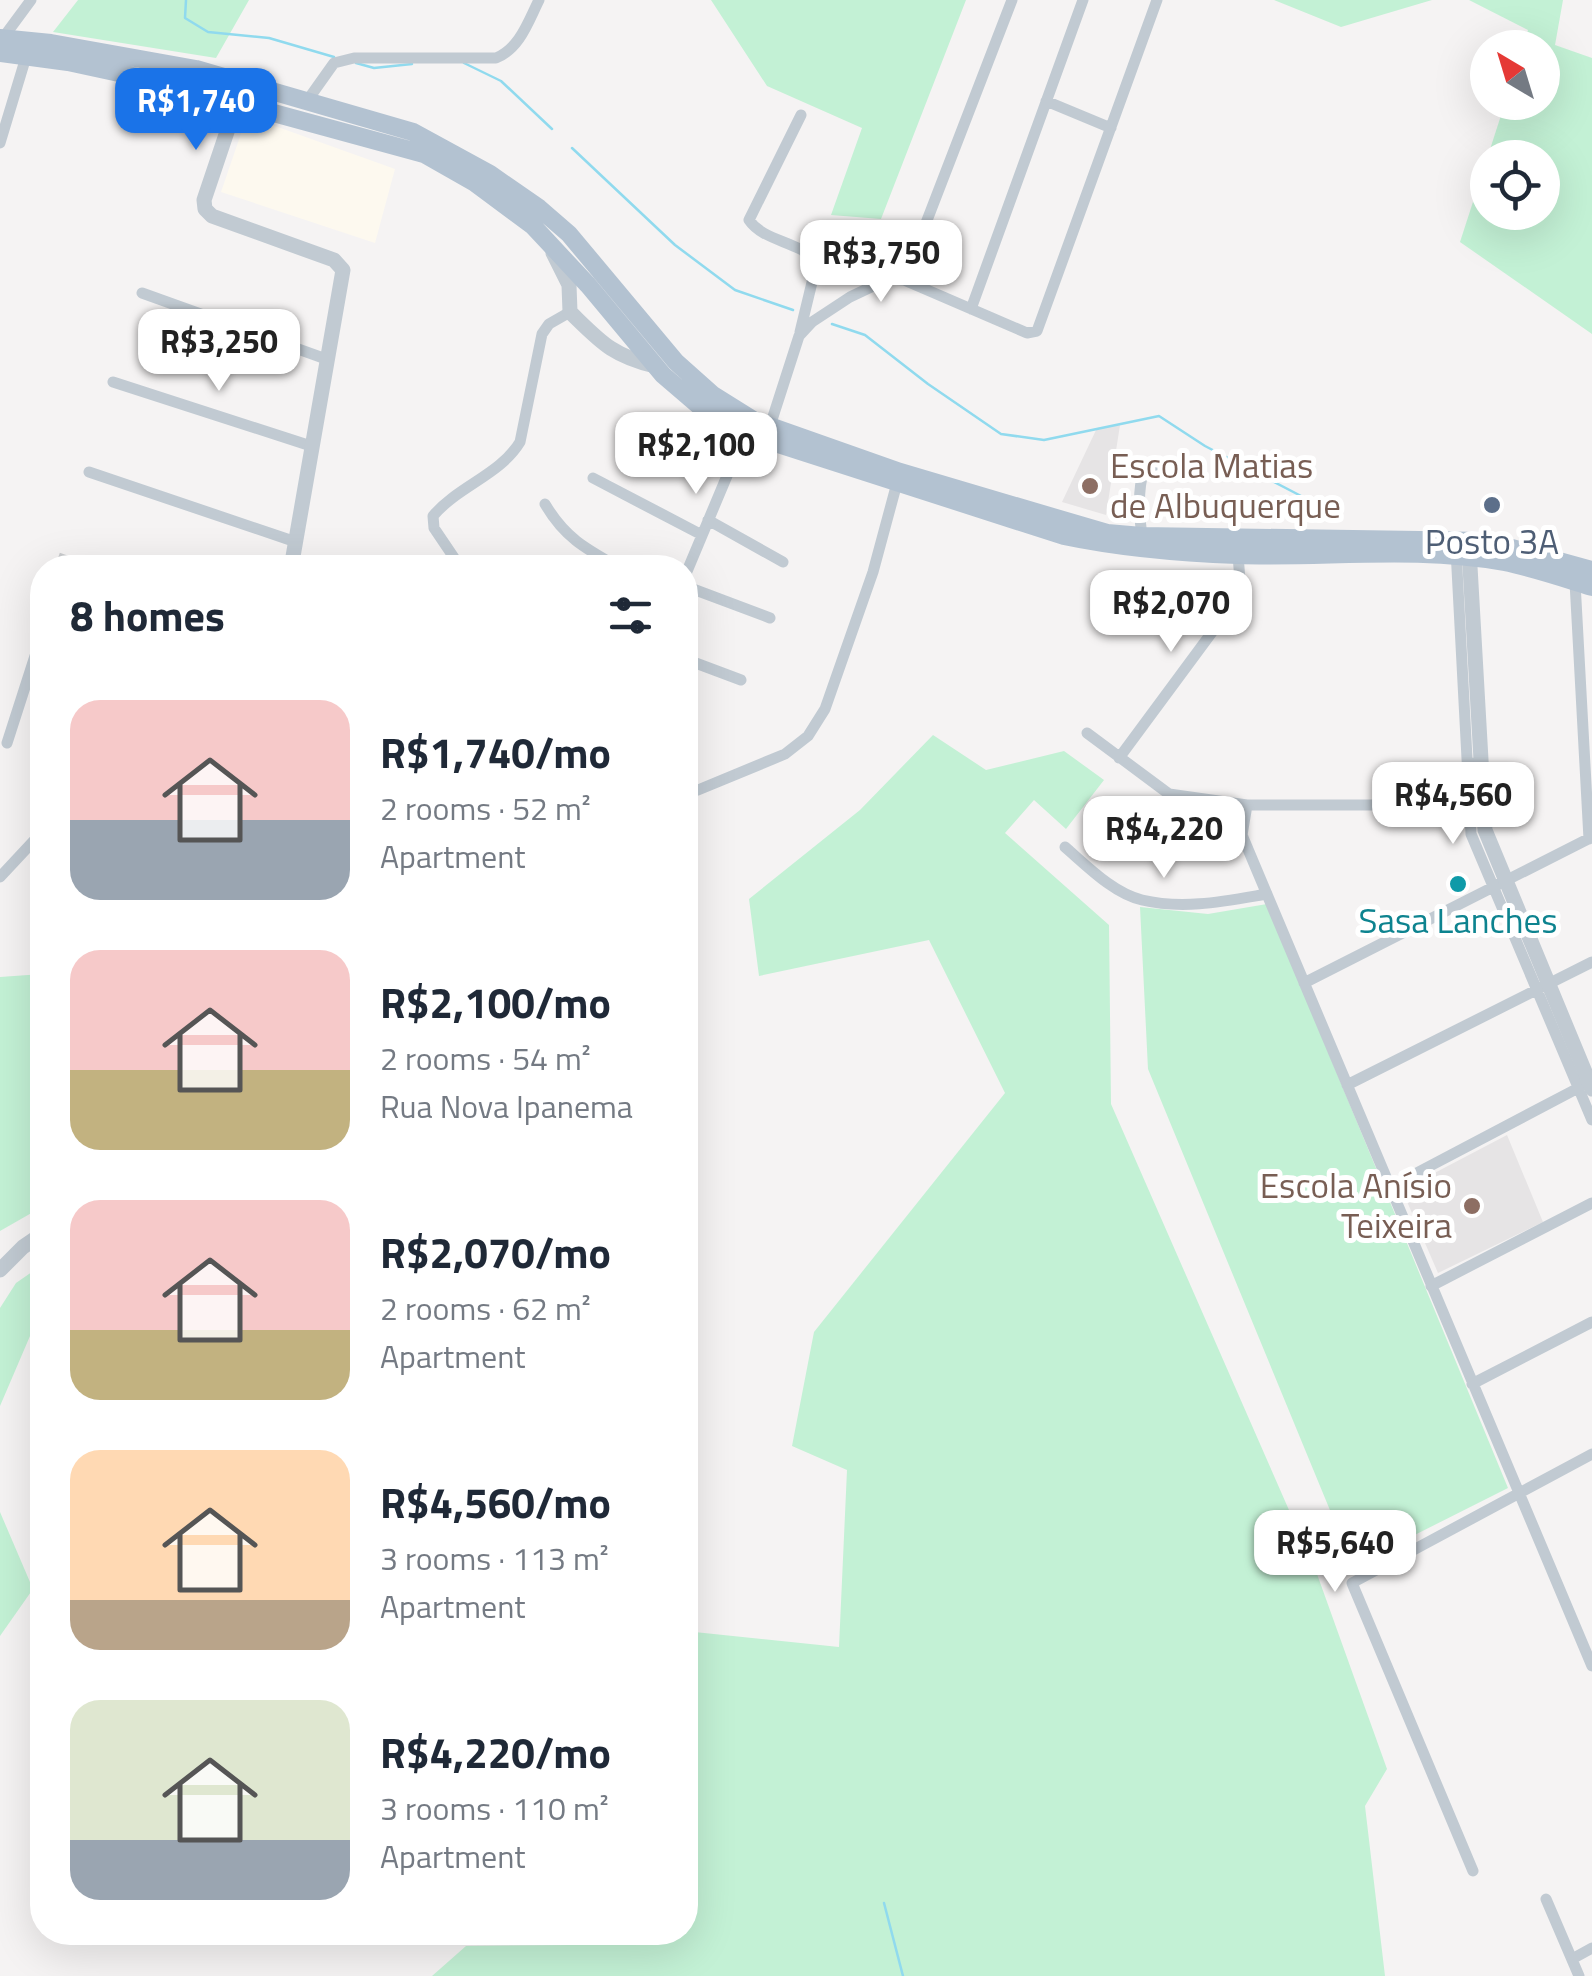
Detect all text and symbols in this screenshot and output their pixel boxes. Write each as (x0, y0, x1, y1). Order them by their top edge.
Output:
north arrow (1470, 30, 1560, 120)
map controls (1470, 30, 1560, 230)
pin: R$1,740 (104, 68, 288, 153)
text: R$1,740 (137, 76, 255, 124)
button: locate (1470, 140, 1560, 230)
pin: R$3,750 (789, 220, 973, 305)
text: R$3,750 (822, 228, 940, 276)
pin: R$3,250 (127, 309, 311, 394)
text: R$3,250 (160, 317, 278, 365)
pin: R$2,100 (604, 412, 788, 497)
text: R$2,100 (637, 420, 755, 468)
place label: Escola Matias de Albuquerque (1110, 438, 1341, 532)
marker: Escola Matias de Albuquerque (1079, 475, 1101, 497)
marker: Posto 3A (1481, 494, 1503, 516)
place label: Posto 3A (1425, 514, 1559, 568)
pin: R$2,070 (1079, 570, 1263, 655)
text: R$2,070 (1112, 578, 1230, 626)
text: 8 homes (70, 583, 225, 647)
icon: filters (603, 588, 658, 643)
text: R$1,740/mo (380, 720, 611, 784)
icon: home (150, 740, 270, 860)
pin: R$4,560 (1361, 762, 1545, 847)
text: R$4,560 (1394, 770, 1512, 818)
text: 2 rooms · 52 m² (380, 784, 591, 832)
pin: R$4,220 (1072, 796, 1256, 881)
text: R$4,220 (1105, 804, 1223, 852)
text: Apartment (380, 832, 526, 880)
marker: Sasa Lanches (1447, 873, 1469, 895)
place label: Sasa Lanches (1358, 893, 1558, 947)
text: R$2,100/mo (380, 970, 611, 1034)
icon: home (150, 990, 270, 1110)
text: 2 rooms · 54 m² (380, 1034, 591, 1082)
text: Rua Nova Ipanema (380, 1082, 633, 1130)
place label: Escola Anísio Teixeira (1260, 1158, 1452, 1252)
marker: Escola Anísio Teixeira (1461, 1195, 1483, 1217)
text: R$2,070/mo (380, 1220, 611, 1284)
icon: home (150, 1240, 270, 1360)
text: 2 rooms · 62 m² (380, 1284, 591, 1332)
text: Apartment (380, 1332, 526, 1380)
text: R$4,560/mo (380, 1470, 611, 1534)
icon: home (150, 1490, 270, 1610)
pin: R$5,640 (1243, 1510, 1427, 1595)
text: R$5,640 (1276, 1518, 1394, 1566)
text: 3 rooms · 113 m² (380, 1534, 609, 1582)
text: Apartment (380, 1582, 526, 1630)
text: R$4,220/mo (380, 1720, 611, 1784)
icon: home (150, 1740, 270, 1860)
text: 3 rooms · 110 m² (380, 1784, 609, 1832)
text: Apartment (380, 1832, 526, 1880)

